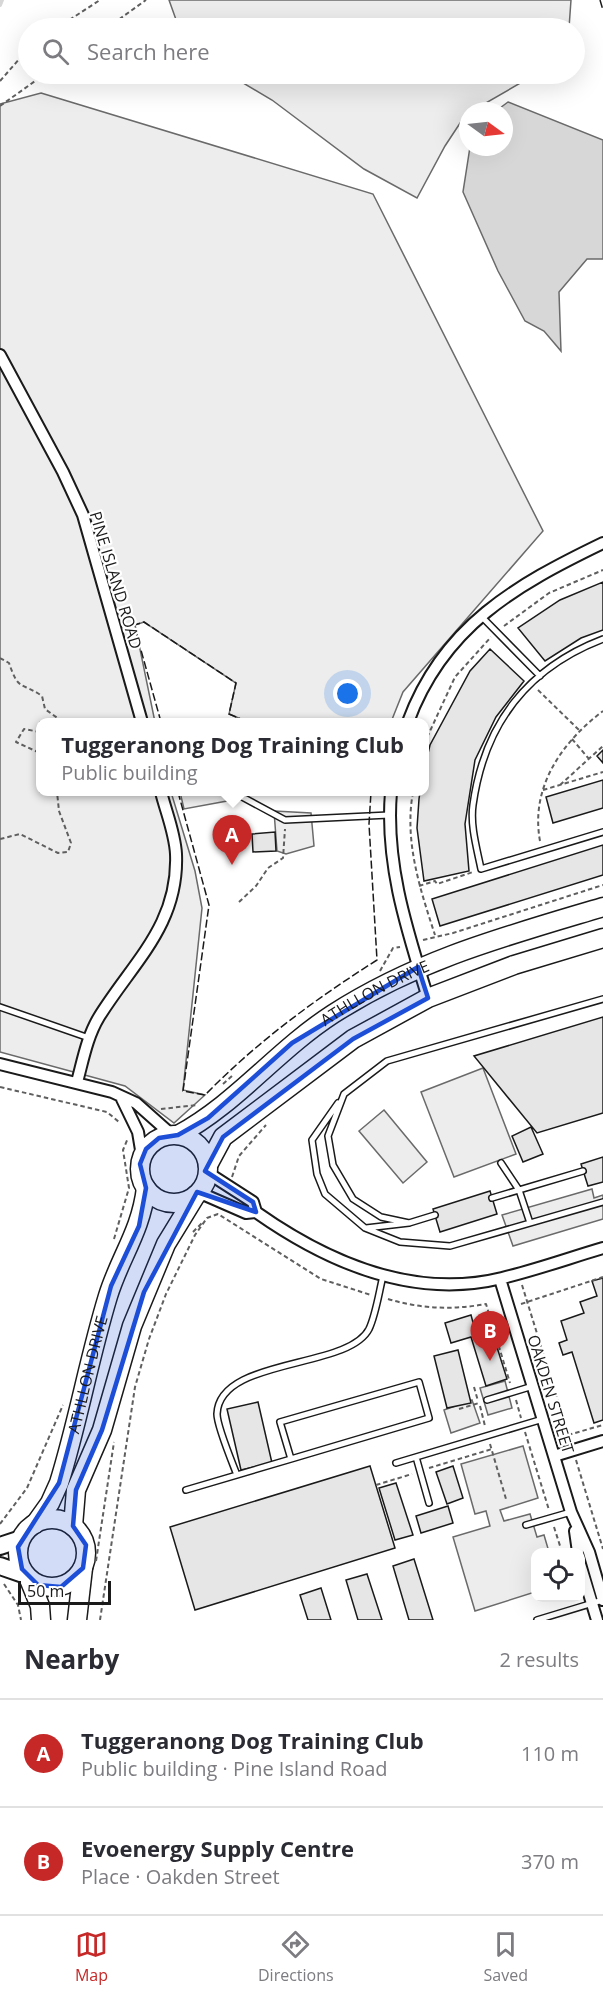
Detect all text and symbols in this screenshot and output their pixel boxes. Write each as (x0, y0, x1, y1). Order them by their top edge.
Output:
search box (18, 18, 585, 84)
icon: search (39, 35, 72, 68)
text: Search here (87, 36, 210, 66)
north arrow (459, 102, 513, 156)
street label: PINE ISLAND ROAD (85, 509, 147, 651)
your location (333, 679, 362, 708)
popup (36, 718, 429, 796)
text: Tuggeranong Dog Training Club (61, 729, 404, 759)
text: Public building (61, 759, 198, 786)
pin: A (212, 816, 252, 865)
street label: ATHLLON DRIVE (316, 955, 432, 1031)
pin: B (470, 1312, 510, 1361)
street label: ATHLLON DRIVE (62, 1313, 113, 1436)
street label: OAKDEN STREET (522, 1332, 580, 1456)
map controls (531, 1548, 585, 1602)
button: locate (531, 1548, 585, 1602)
scale bar (18, 1578, 111, 1606)
text: 50 m (27, 1580, 64, 1602)
text: Nearby (24, 1641, 119, 1677)
text: 2 results (499, 1646, 579, 1673)
text: Tuggeranong Dog Training Club (81, 1725, 424, 1755)
text: A (37, 1740, 50, 1767)
text: 110 m (521, 1740, 579, 1767)
text: Public building · Pine Island Road (81, 1755, 388, 1782)
text: Evoenergy Supply Centre (81, 1833, 354, 1863)
text: B (37, 1848, 50, 1875)
text: 370 m (521, 1848, 579, 1875)
text: Place · Oakden Street (81, 1863, 280, 1890)
tab: Map (75, 1928, 108, 1986)
tab: Directions (258, 1928, 334, 1986)
tab: Saved (484, 1928, 528, 1986)

